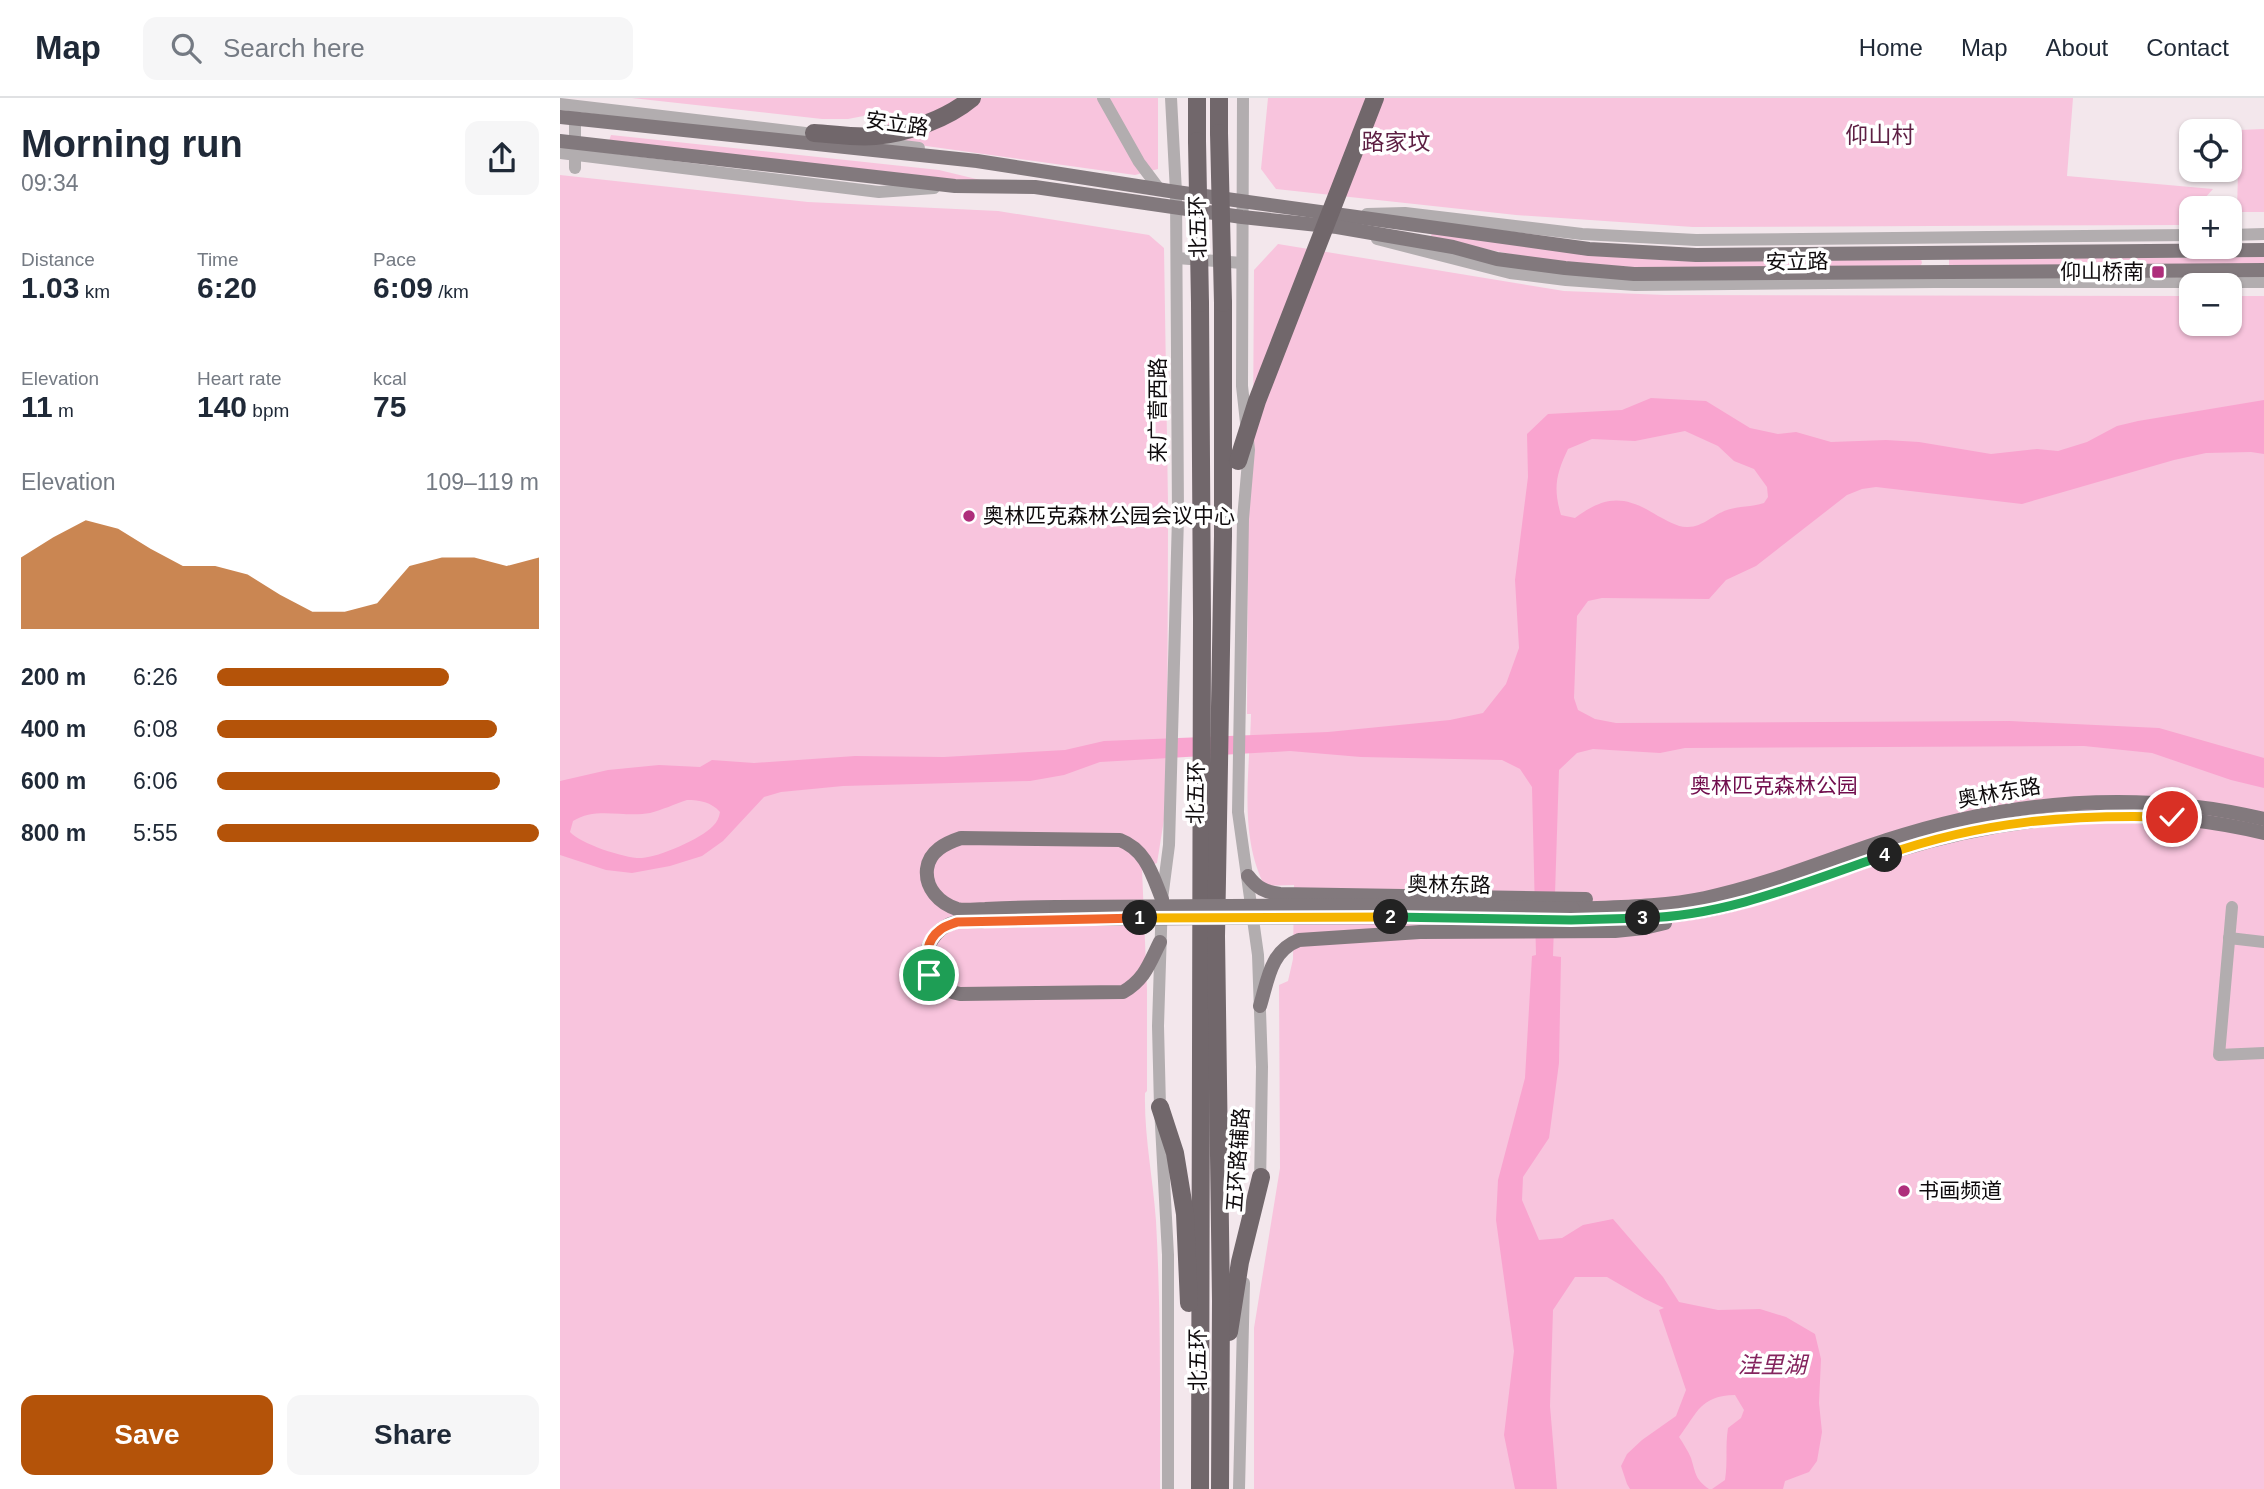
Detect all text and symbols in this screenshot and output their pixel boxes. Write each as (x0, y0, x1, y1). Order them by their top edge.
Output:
search box (143, 17, 633, 80)
text: Map (35, 29, 101, 66)
icon: search (167, 29, 205, 67)
text: Search here (223, 33, 365, 63)
text: Home (1859, 34, 1923, 61)
text: Map (1961, 34, 2008, 61)
text: About (2046, 34, 2108, 61)
text: Contact (2146, 34, 2229, 61)
street label: 安立路 (864, 108, 930, 139)
map controls (2179, 119, 2242, 336)
button: locate (2179, 119, 2242, 182)
button: share (465, 121, 539, 195)
district label: 仰山村 (1846, 122, 1915, 148)
text: Morning run (21, 123, 243, 165)
district label: 路家坟 (1362, 129, 1431, 155)
text: 09:34 (21, 170, 79, 196)
street label: 北五环 (1185, 195, 1210, 259)
button: + (2179, 196, 2242, 259)
text: Distance (21, 249, 95, 270)
text: Time (197, 249, 239, 270)
text: Pace (373, 249, 416, 270)
street label: 安立路 (1765, 249, 1829, 274)
place label: 仰山桥南 (2060, 260, 2144, 283)
marker: 仰山桥南 (2150, 264, 2166, 280)
text: 1.03 (21, 271, 79, 304)
text: 6:20 (197, 271, 257, 304)
text: 6:09 (373, 271, 433, 304)
button: − (2179, 273, 2242, 336)
text: km (79, 281, 110, 302)
text: /km (433, 281, 469, 302)
street label: 来广营西路 (1146, 358, 1169, 463)
text: Elevation (21, 368, 99, 389)
text: Heart rate (197, 368, 281, 389)
text: kcal (373, 368, 407, 389)
text: 11 (21, 390, 53, 423)
text: 140 (197, 390, 247, 423)
text: 75 (373, 390, 406, 423)
text: m (53, 400, 74, 421)
text: bpm (247, 400, 289, 421)
text: Elevation (21, 469, 116, 495)
text: 109–119 m (426, 469, 539, 495)
place label: 奥林匹克森林公园会议中心 (983, 504, 1235, 527)
marker: 奥林匹克森林公园会议中心 (961, 508, 977, 524)
text: 200 m (21, 664, 86, 690)
text: 6:26 (133, 664, 178, 690)
text: 400 m (21, 716, 86, 742)
text: 6:08 (133, 716, 178, 742)
street label: 北五环 (1183, 761, 1208, 825)
text: 600 m (21, 768, 86, 794)
text: 6:06 (133, 768, 178, 794)
park label: 奥林匹克森林公园 (1690, 774, 1858, 797)
street label: 奥林东路 (1956, 774, 2042, 811)
pin (2142, 787, 2202, 847)
icon: check (2153, 798, 2191, 836)
text: 800 m (21, 820, 86, 846)
text: 5:55 (133, 820, 178, 846)
pin: 4 (1868, 838, 1902, 872)
text: 4 (1879, 844, 1890, 865)
street label: 奥林东路 (1407, 872, 1491, 897)
pin: 1 (1122, 900, 1158, 936)
pin: 2 (1374, 900, 1408, 934)
pin: 3 (1626, 900, 1660, 936)
text: 2 (1385, 906, 1396, 927)
text: 1 (1134, 907, 1145, 928)
text: 3 (1637, 907, 1648, 928)
pin (899, 945, 959, 1005)
icon: arrive (910, 956, 948, 994)
street label: 五环路辅路 (1222, 1107, 1253, 1213)
place label: 书画频道 (1918, 1179, 2002, 1202)
marker: 书画频道 (1896, 1183, 1912, 1199)
street label: 北五环 (1186, 1329, 1209, 1392)
water label: 洼里湖 (1738, 1352, 1810, 1378)
button: Save (21, 1395, 273, 1475)
button: Share (287, 1395, 539, 1475)

